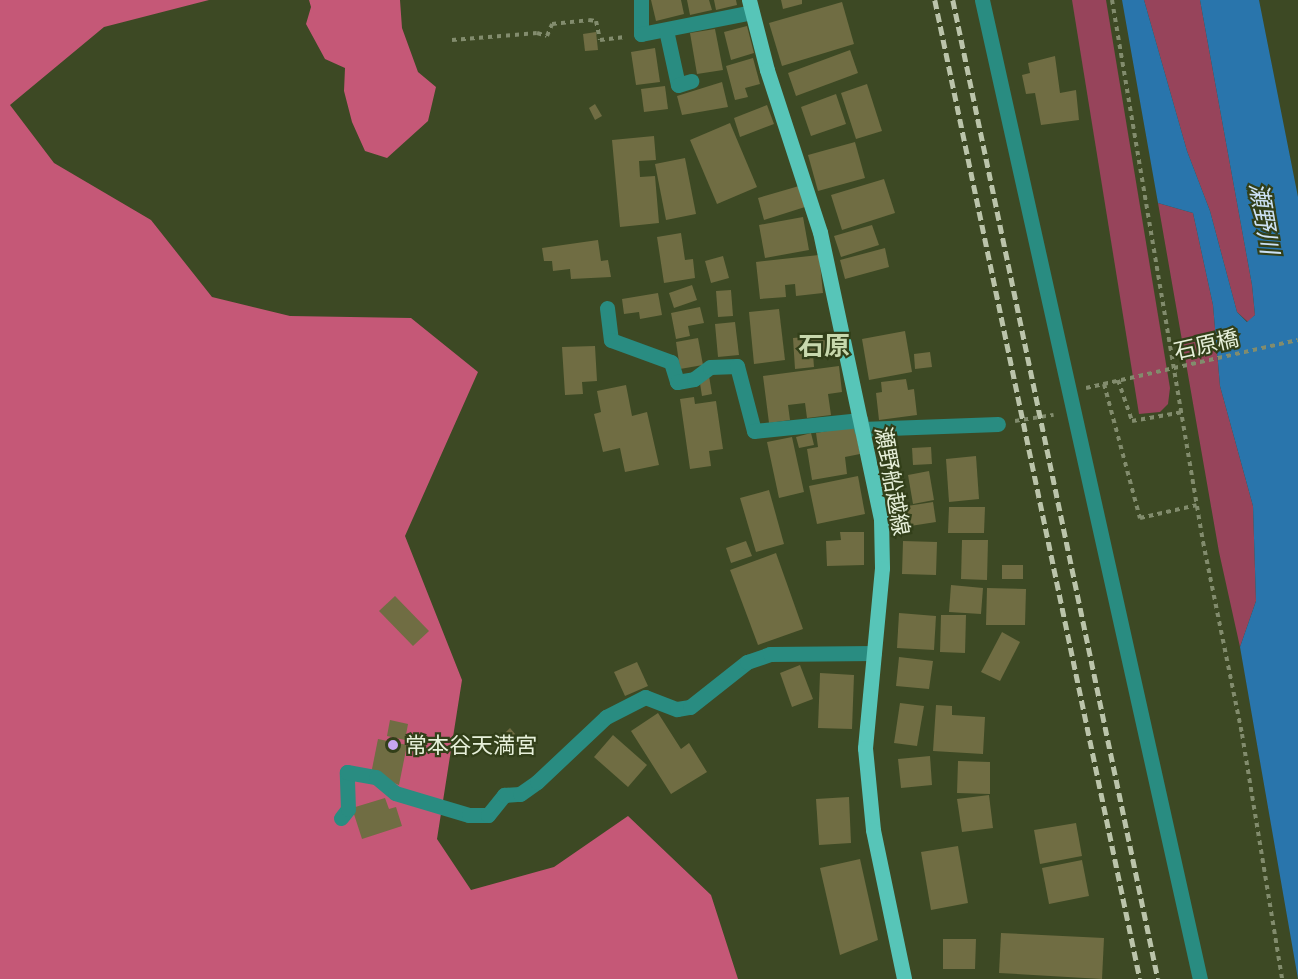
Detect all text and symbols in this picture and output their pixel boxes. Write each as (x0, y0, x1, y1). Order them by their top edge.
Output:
water label: 瀬野川 (1245, 180, 1285, 256)
street label: 石原橋 (1171, 324, 1241, 364)
district label: 石原 (798, 329, 850, 361)
street label: 瀬野船越線 (870, 425, 916, 537)
place label: 常本谷天満宮 (405, 732, 537, 758)
marker: 常本谷天満宮 (386, 738, 400, 752)

